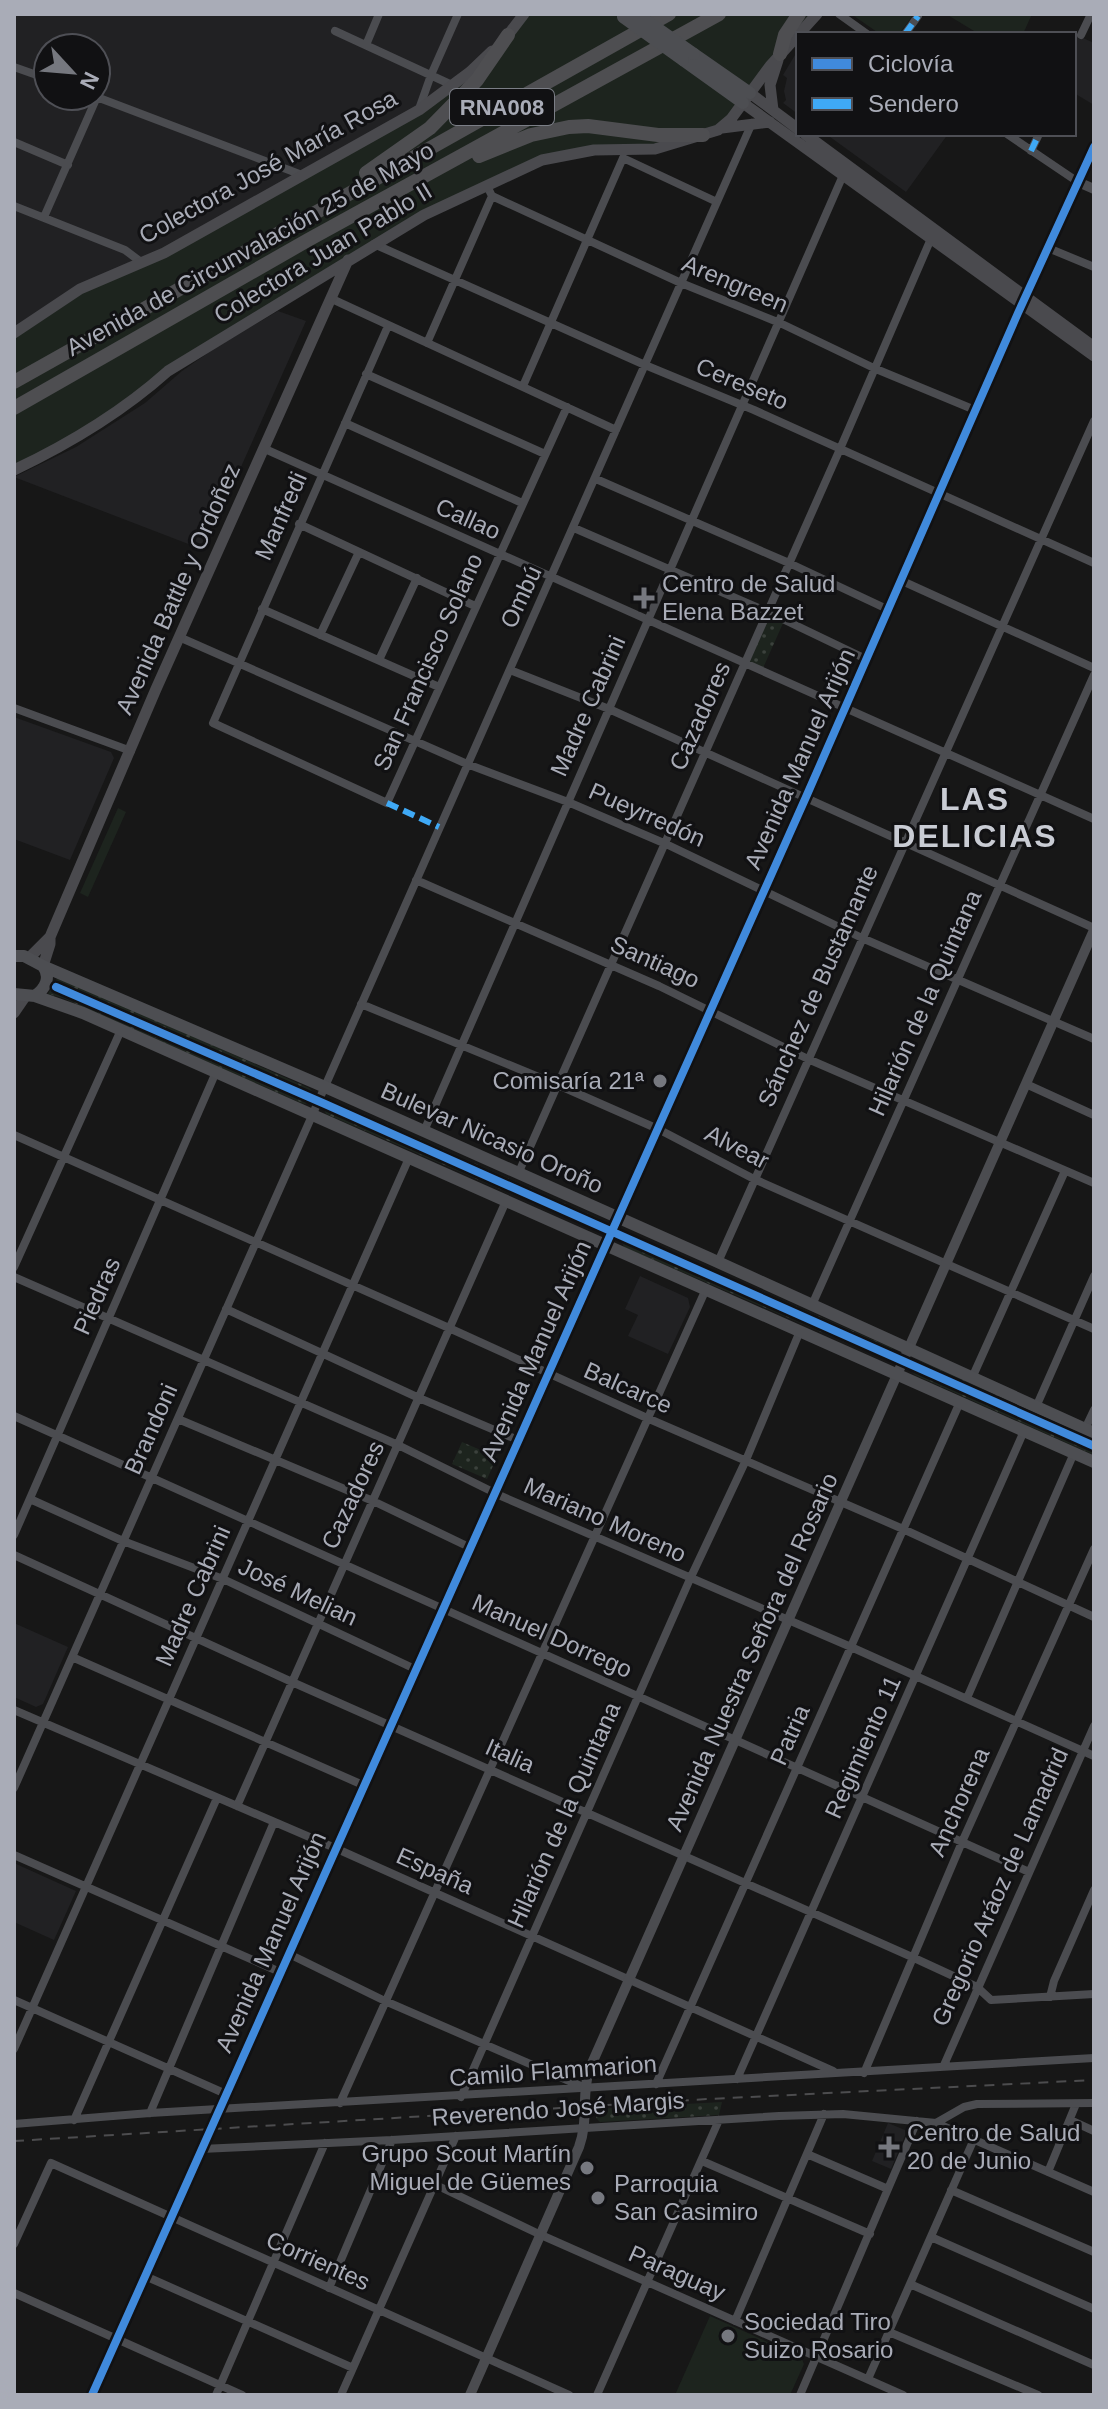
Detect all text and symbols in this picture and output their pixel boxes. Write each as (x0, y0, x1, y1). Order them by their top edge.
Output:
north arrow (32, 32, 112, 112)
legend (796, 32, 1076, 136)
text: Ciclovía (868, 50, 954, 77)
text: N (75, 68, 104, 93)
street label: Colectora José María Rosa (134, 84, 402, 249)
road number: RNA008 (450, 89, 554, 125)
text: Sendero (868, 90, 959, 117)
street label: Avenida de Circunvalación 25 de Mayo (61, 136, 438, 361)
street label: Colectora Juan Pablo II (209, 177, 437, 328)
street label: Arengreen (678, 249, 792, 318)
street label: Cereseto (692, 352, 792, 415)
street label: Avenida Battle y Ordoñez (110, 459, 245, 718)
street label: Manfredi (249, 468, 312, 564)
street label: Callao (432, 492, 505, 545)
street label: San Francisco Solano (367, 549, 488, 775)
street label: Ombú (495, 561, 547, 632)
place label: Centro de Salud Elena Bazzet (662, 570, 835, 625)
marker: Centro de Salud Elena Bazzet (633, 587, 655, 609)
street label: Madre Cabrini (545, 631, 631, 780)
street label: Avenida Manuel Arijón (739, 644, 860, 873)
street label: Cazadores (664, 657, 735, 774)
street label: Pueyrredón (585, 777, 709, 852)
district label: LAS DELICIAS (892, 781, 1058, 854)
street label: Sánchez de Bustamante (752, 861, 883, 1111)
street label: Hilarión de la Quintana (863, 885, 987, 1120)
street label: Santiago (606, 930, 704, 993)
place label: Comisaría 21ª (492, 1067, 644, 1094)
marker: Comisaría 21ª (651, 1072, 669, 1090)
street label: Bulevar Nicasio Oroño (377, 1076, 607, 1199)
street label: Alvear (701, 1119, 774, 1174)
street label: Avenida Manuel Arijón (475, 1236, 596, 1465)
street label: Piedras (68, 1253, 125, 1338)
street label: Balcarce (580, 1356, 676, 1419)
street label: Brandoni (119, 1379, 182, 1478)
street label: Cazadores (316, 1436, 389, 1553)
street label: Avenida Nuestra Señora del Rosario (660, 1469, 843, 1835)
street label: Mariano Moreno (520, 1472, 691, 1567)
street label: Madre Cabrini (150, 1521, 236, 1670)
street label: José Melian (234, 1552, 362, 1631)
street label: Manuel Dorrego (468, 1588, 636, 1683)
street label: Regimiento 11 (819, 1671, 906, 1822)
street label: Hilarión de la Quintana (502, 1697, 626, 1932)
street label: Patria (764, 1700, 815, 1769)
street label: Italia (482, 1733, 539, 1778)
street label: Anchorena (923, 1743, 995, 1860)
street label: Gregorio Aráoz de Lamadrid (926, 1744, 1073, 2030)
street label: Avenida Manuel Arijón (210, 1827, 331, 2056)
street label: España (393, 1842, 478, 1900)
street label: Camilo Flammarion (448, 2050, 658, 2091)
street label: Reverendo José Margis (431, 2086, 685, 2131)
place label: Centro de Salud 20 de Junio (907, 2119, 1080, 2174)
marker: Centro de Salud 20 de Junio (878, 2136, 900, 2158)
place label: Grupo Scout Martín Miguel de Güemes (362, 2140, 571, 2195)
marker: Grupo Scout Martín Miguel de Güemes (578, 2159, 596, 2177)
place label: Parroquia San Casimiro (614, 2170, 758, 2225)
marker: Parroquia San Casimiro (589, 2189, 607, 2207)
street label: Corrientes (262, 2226, 374, 2295)
street label: Paraguay (625, 2239, 730, 2306)
place label: Sociedad Tiro Suizo Rosario (744, 2308, 893, 2363)
marker: Sociedad Tiro Suizo Rosario (719, 2327, 737, 2345)

